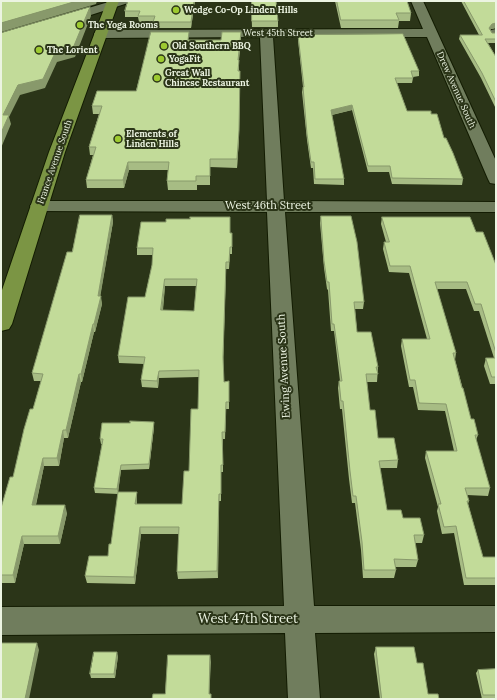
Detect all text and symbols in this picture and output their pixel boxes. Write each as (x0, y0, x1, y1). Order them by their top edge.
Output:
marker: Wedge Co-Op Linden Hills (171, 5, 181, 15)
place label: Wedge Co-Op Linden Hills (184, 5, 298, 15)
marker: The Yoga Rooms (75, 20, 85, 30)
place label: The Yoga Rooms (88, 20, 158, 30)
street label: West 45th Street (243, 28, 313, 38)
marker: Old Southern BBQ (159, 41, 169, 51)
place label: Old Southern BBQ (172, 41, 251, 51)
marker: The Lorient (34, 45, 44, 55)
place label: The Lorient (47, 45, 98, 55)
street label: Drew Avenue South (434, 50, 478, 130)
marker: YogaFit (156, 54, 166, 64)
place label: YogaFit (169, 54, 201, 64)
place label: Great Wall Chinese Restaurant (165, 68, 250, 89)
marker: Great Wall Chinese Restaurant (152, 73, 162, 83)
street label: France Avenue South (36, 118, 74, 206)
place label: Elements of Linden Hills (126, 129, 179, 150)
marker: Elements of Linden Hills (113, 134, 123, 144)
street label: West 46th Street (225, 199, 311, 213)
street label: Ewing Avenue South (275, 313, 293, 419)
street label: West 47th Street (198, 611, 298, 627)

